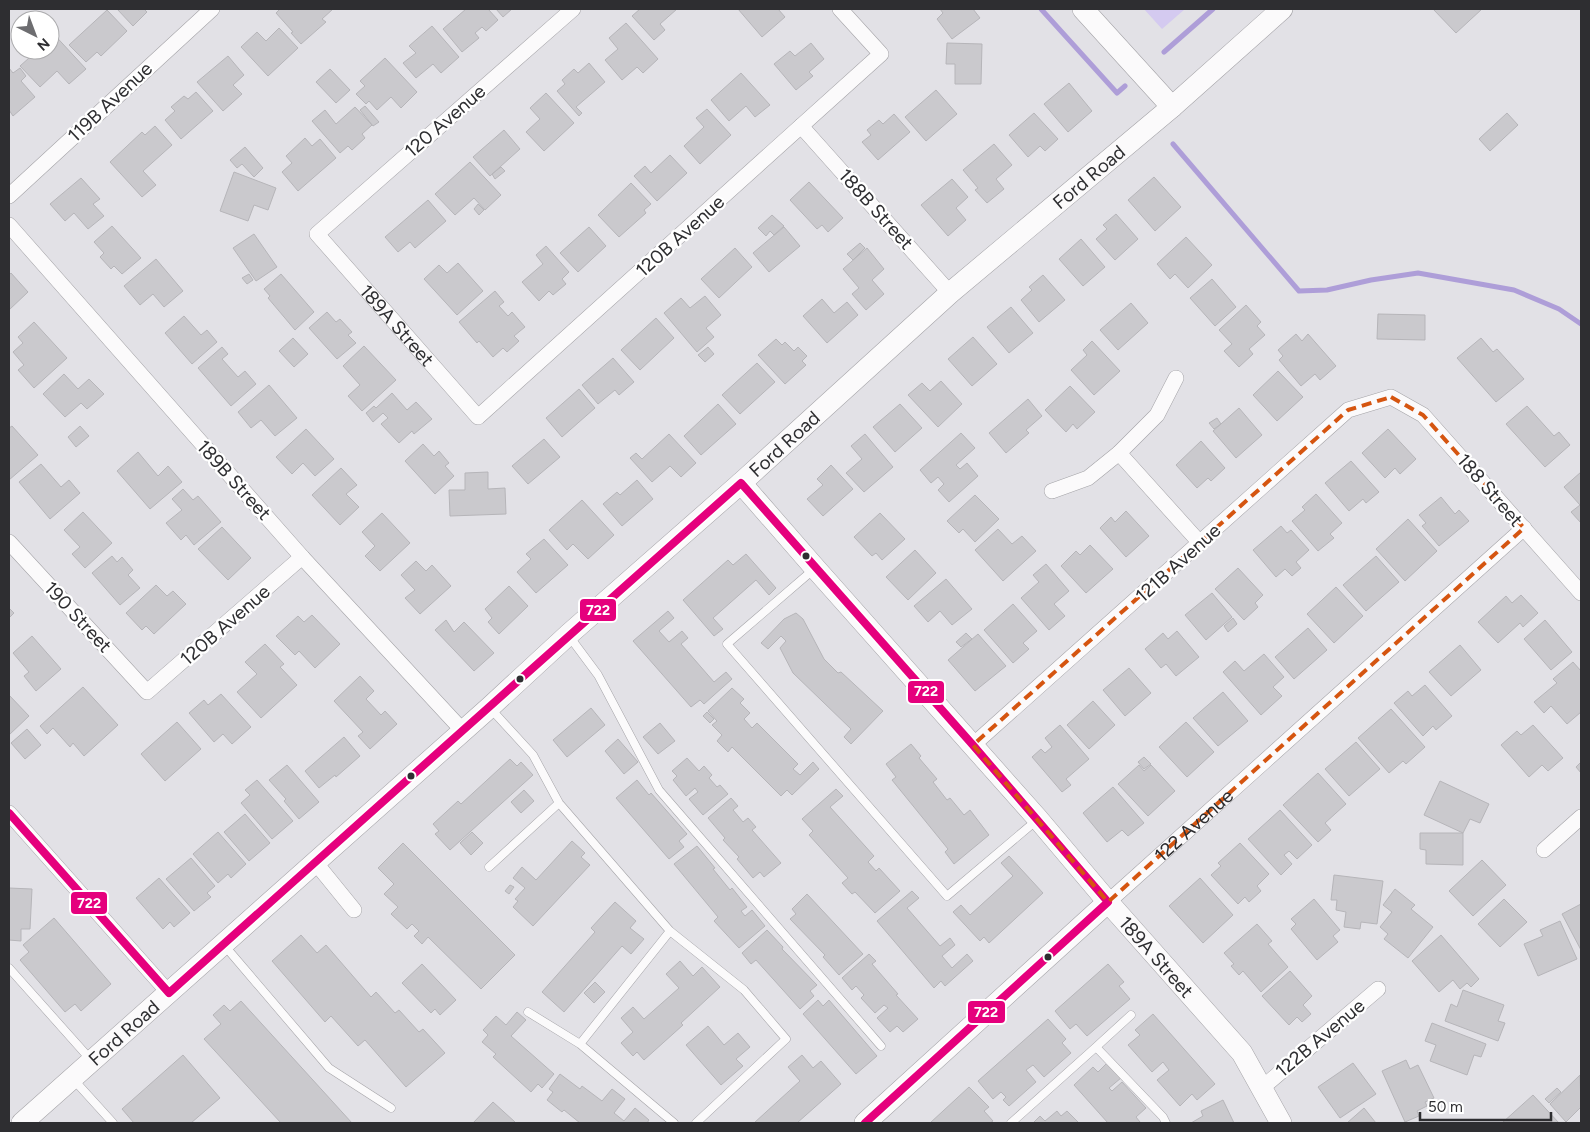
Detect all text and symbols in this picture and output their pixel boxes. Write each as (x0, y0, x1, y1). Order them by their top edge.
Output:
north arrow (10, 10, 60, 60)
text: N (34, 34, 53, 54)
street label: 119B Avenue (63, 57, 157, 147)
street label: 120 Avenue (400, 80, 490, 162)
street label: Ford Road (1048, 140, 1130, 214)
street label: 188B Street (834, 164, 918, 254)
street label: 120B Avenue (631, 190, 729, 282)
street label: 189A Street (355, 279, 439, 371)
street label: Ford Road (744, 406, 824, 482)
street label: 189B Street (192, 435, 276, 525)
street label: 188 Street (1452, 449, 1528, 531)
street label: 121B Avenue (1131, 519, 1225, 607)
unlabelled marker (801, 551, 811, 561)
street label: 190 Street (39, 577, 117, 657)
street label: 120B Avenue (175, 580, 275, 670)
line badge: 722 (579, 598, 617, 622)
text: 722 (586, 602, 610, 619)
unlabelled marker (515, 674, 525, 684)
line badge: 722 (907, 680, 945, 704)
text: 722 (914, 683, 938, 700)
unlabelled marker (406, 771, 416, 781)
street label: 122 Avenue (1149, 784, 1238, 866)
line badge: 722 (70, 891, 108, 915)
text: 722 (77, 895, 101, 912)
street label: 189A Street (1114, 911, 1199, 1002)
unlabelled marker (1043, 952, 1053, 962)
street label: 122B Avenue (1271, 994, 1369, 1082)
street label: Ford Road (83, 995, 164, 1070)
line badge: 722 (967, 1000, 1006, 1024)
text: 722 (974, 1004, 998, 1021)
scale bar (1420, 1090, 1551, 1122)
text: 50 m (1428, 1098, 1463, 1116)

